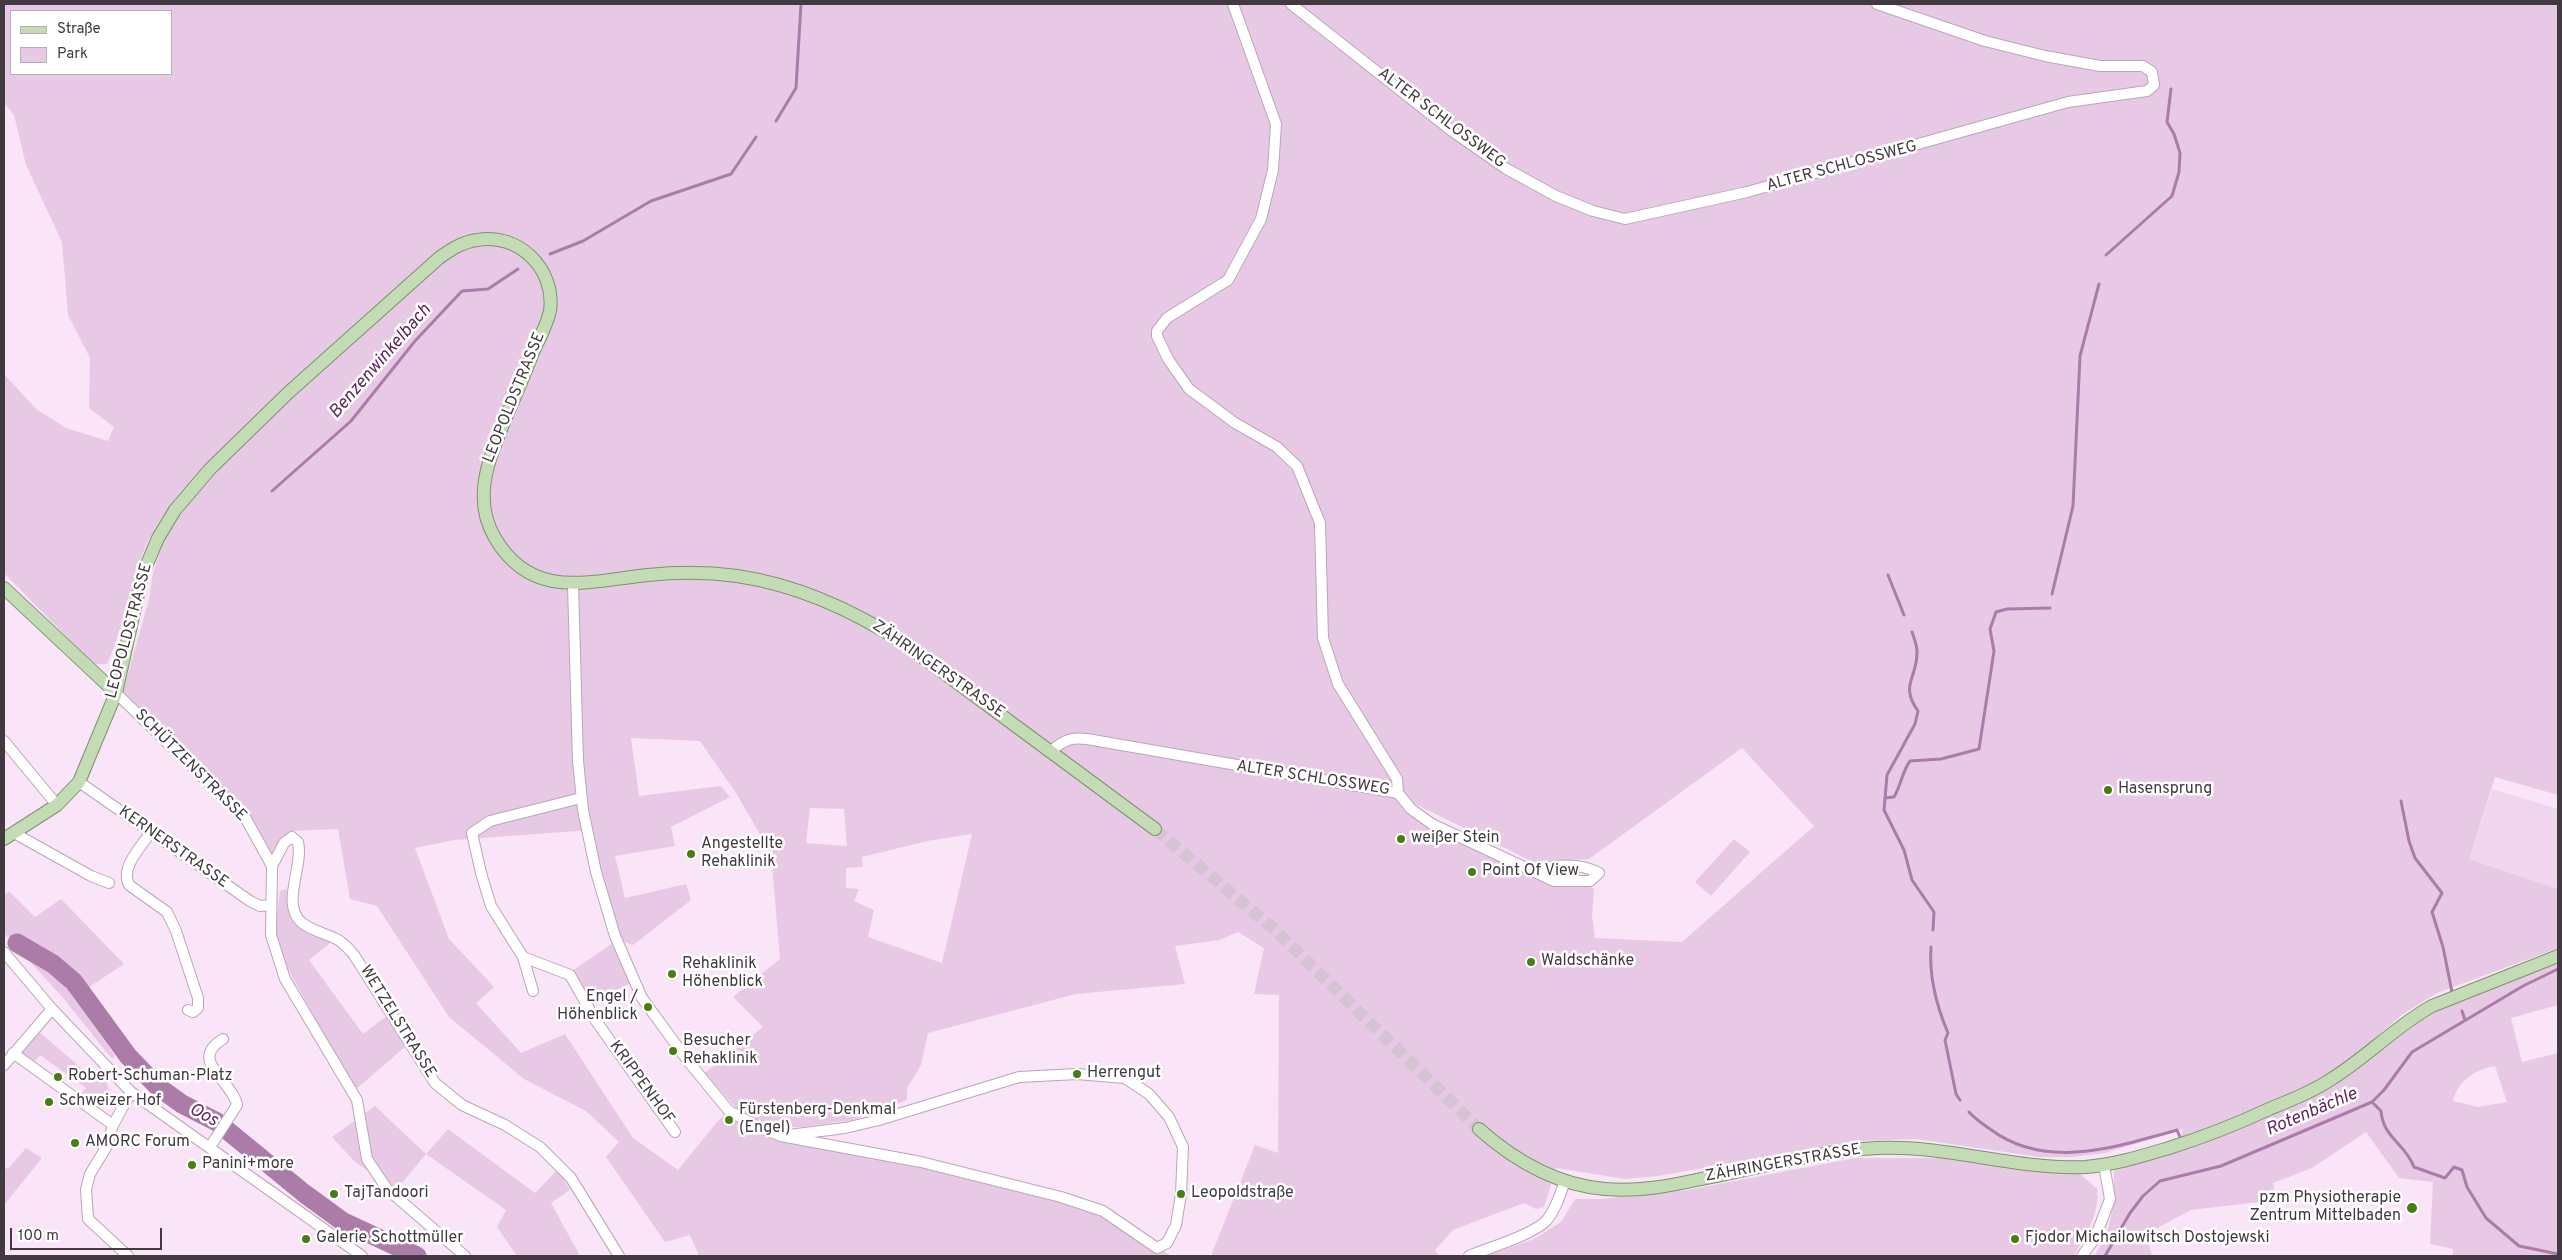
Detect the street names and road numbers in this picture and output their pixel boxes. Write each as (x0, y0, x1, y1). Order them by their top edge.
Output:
street label: ALTER SCHLOSSWEG (1373, 65, 1509, 173)
street label: ALTER SCHLOSSWEG (1765, 138, 1919, 196)
street label: LEOPOLDSTRASSE (480, 330, 550, 466)
street label: LEOPOLDSTRASSE (103, 561, 157, 701)
street label: ZÄHRINGERSTRASSE (868, 617, 1008, 723)
street label: SCHÜTZENSTRASSE (130, 706, 250, 826)
street label: ALTER SCHLOSSWEG (1235, 757, 1391, 801)
street label: KERNERSTRASSE (114, 803, 232, 893)
street label: WETZELSTRASSE (355, 962, 439, 1082)
street label: KRIPPENHOF (604, 1038, 678, 1128)
street label: ZÄHRINGERSTRASSE (1704, 1141, 1862, 1187)

